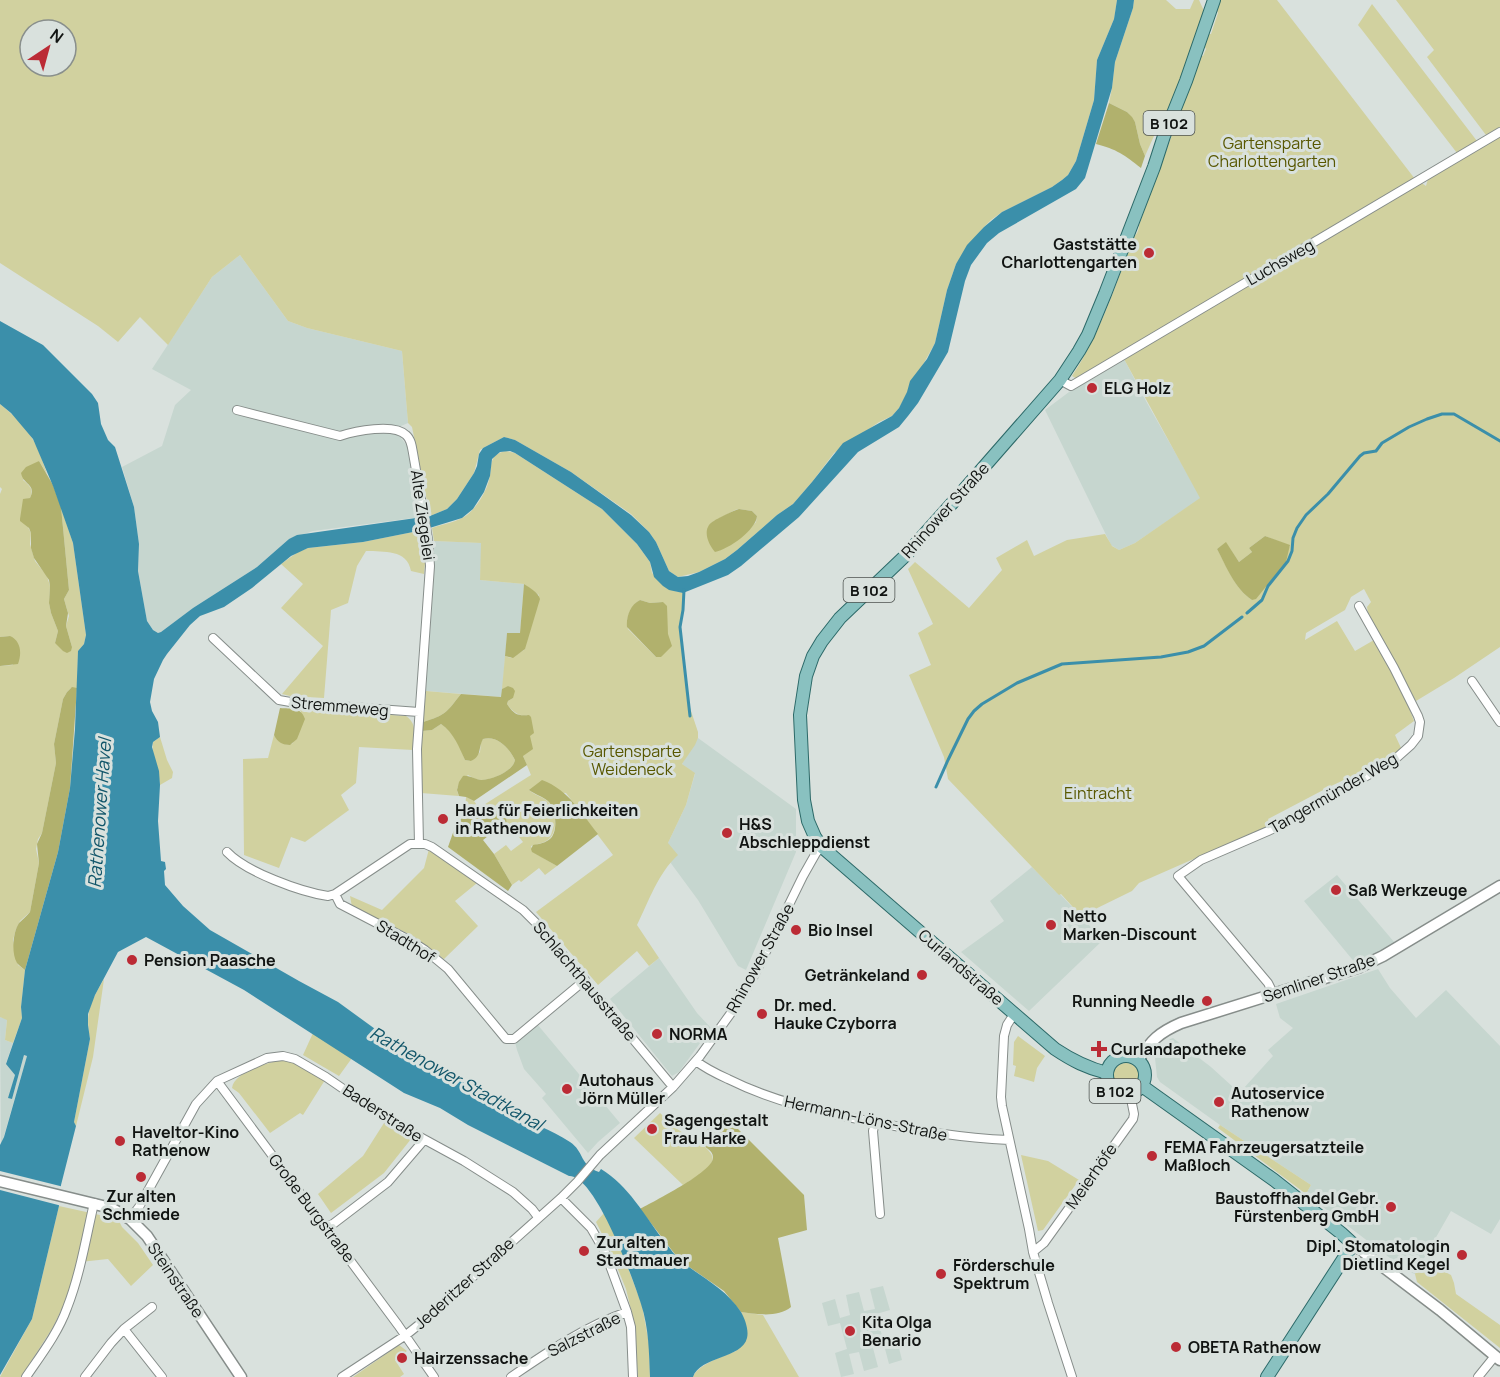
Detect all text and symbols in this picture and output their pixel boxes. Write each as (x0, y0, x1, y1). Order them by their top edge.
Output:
north arrow (18, 18, 78, 78)
text: N (46, 24, 68, 48)
road number: B 102 (1144, 111, 1194, 135)
park label: Gartensparte Charlottengarten (1208, 132, 1336, 172)
place label: Gaststätte Charlottengarten (1002, 233, 1137, 273)
street label: Luchsweg (1242, 234, 1318, 290)
marker: Gaststätte Charlottengarten (1142, 246, 1156, 260)
place label: ELG Holz (1104, 377, 1171, 399)
marker: ELG Holz (1085, 381, 1099, 395)
street label: Rhinower Straße (896, 457, 994, 563)
street label: Alte Ziegelei (406, 468, 440, 562)
road number: B 102 (844, 578, 894, 602)
street label: Stremmeweg (290, 691, 390, 721)
water label: Rathenower Havel (82, 735, 116, 889)
park label: Gartensparte Weideneck (583, 740, 681, 780)
street label: Tangermünder Weg (1265, 747, 1401, 839)
park label: Eintracht (1064, 782, 1132, 804)
place label: Haus für Feierlichkeiten in Rathenow (455, 799, 638, 839)
marker: Haus für Feierlichkeiten in Rathenow (436, 812, 450, 826)
place label: H&S Abschleppdienst (739, 813, 870, 853)
marker: H&S Abschleppdienst (720, 826, 734, 840)
place label: Saß Werkzeuge (1348, 879, 1468, 901)
marker: Saß Werkzeuge (1329, 883, 1343, 897)
street label: Rhinower Straße (721, 899, 799, 1017)
place label: Netto Marken-Discount (1063, 905, 1197, 945)
street label: Stadthof (372, 914, 440, 968)
street label: Schlachthausstraße (528, 916, 642, 1046)
marker: Netto Marken-Discount (1044, 918, 1058, 932)
place label: Bio Insel (808, 919, 873, 941)
marker: Bio Insel (789, 923, 803, 937)
street label: Curlandstraße (914, 924, 1008, 1010)
place label: Pension Paasche (144, 949, 276, 971)
street label: Semliner Straße (1260, 949, 1378, 1007)
marker: Pension Paasche (125, 953, 139, 967)
place label: Getränkeland (805, 964, 910, 986)
marker: Getränkeland (915, 968, 929, 982)
place label: Running Needle (1072, 990, 1195, 1012)
place label: Dr. med. Hauke Czyborra (774, 994, 897, 1034)
marker: Running Needle (1200, 994, 1214, 1008)
marker: Dr. med. Hauke Czyborra (755, 1007, 769, 1021)
water label: Rathenower Stadtkanal (366, 1020, 550, 1137)
place label: NORMA (669, 1023, 728, 1045)
marker: NORMA (650, 1027, 664, 1041)
place label: Curlandapotheke (1111, 1038, 1247, 1060)
marker: Curlandapotheke (1092, 1042, 1106, 1056)
place label: Autohaus Jörn Müller (579, 1069, 665, 1109)
street label: Baderstraße (339, 1079, 427, 1147)
road number: B 102 (1090, 1079, 1140, 1103)
marker: Autohaus Jörn Müller (560, 1082, 574, 1096)
place label: Autoservice Rathenow (1231, 1082, 1325, 1122)
street label: Hermann-Löns-Straße (783, 1090, 949, 1146)
marker: Autoservice Rathenow (1212, 1095, 1226, 1109)
place label: Sagengestalt Frau Harke (664, 1109, 769, 1149)
place label: Haveltor-Kino Rathenow (132, 1121, 239, 1161)
marker: Sagengestalt Frau Harke (645, 1122, 659, 1136)
marker: Haveltor-Kino Rathenow (113, 1134, 127, 1148)
place label: FEMA Fahrzeugersatzteile Maßloch (1164, 1136, 1365, 1176)
street label: Meierhöfe (1060, 1139, 1122, 1213)
street label: Große Burgstraße (264, 1149, 360, 1267)
marker: FEMA Fahrzeugersatzteile Maßloch (1145, 1149, 1159, 1163)
marker: Zur alten Schmiede (134, 1170, 148, 1184)
place label: Zur alten Schmiede (102, 1185, 180, 1225)
place label: Baustoffhandel Gebr. Fürstenberg GmbH (1215, 1187, 1379, 1227)
marker: Baustoffhandel Gebr. Fürstenberg GmbH (1384, 1200, 1398, 1214)
place label: Zur alten Stadtmauer (596, 1231, 689, 1271)
street label: Jederitzer Straße (409, 1232, 519, 1334)
place label: Dipl. Stomatologin Dietlind Kegel (1306, 1235, 1450, 1275)
street label: Steinstraße (143, 1238, 209, 1322)
marker: Zur alten Stadtmauer (577, 1244, 591, 1258)
marker: Dipl. Stomatologin Dietlind Kegel (1455, 1248, 1469, 1262)
place label: Förderschule Spektrum (953, 1254, 1055, 1294)
marker: Förderschule Spektrum (934, 1267, 948, 1281)
street label: Salzstraße (544, 1306, 624, 1362)
place label: Kita Olga Benario (862, 1311, 932, 1351)
marker: Kita Olga Benario (843, 1324, 857, 1338)
place label: OBETA Rathenow (1188, 1336, 1321, 1358)
marker: OBETA Rathenow (1169, 1340, 1183, 1354)
place label: Hairzenssache (414, 1347, 529, 1369)
marker: Hairzenssache (395, 1351, 409, 1365)

